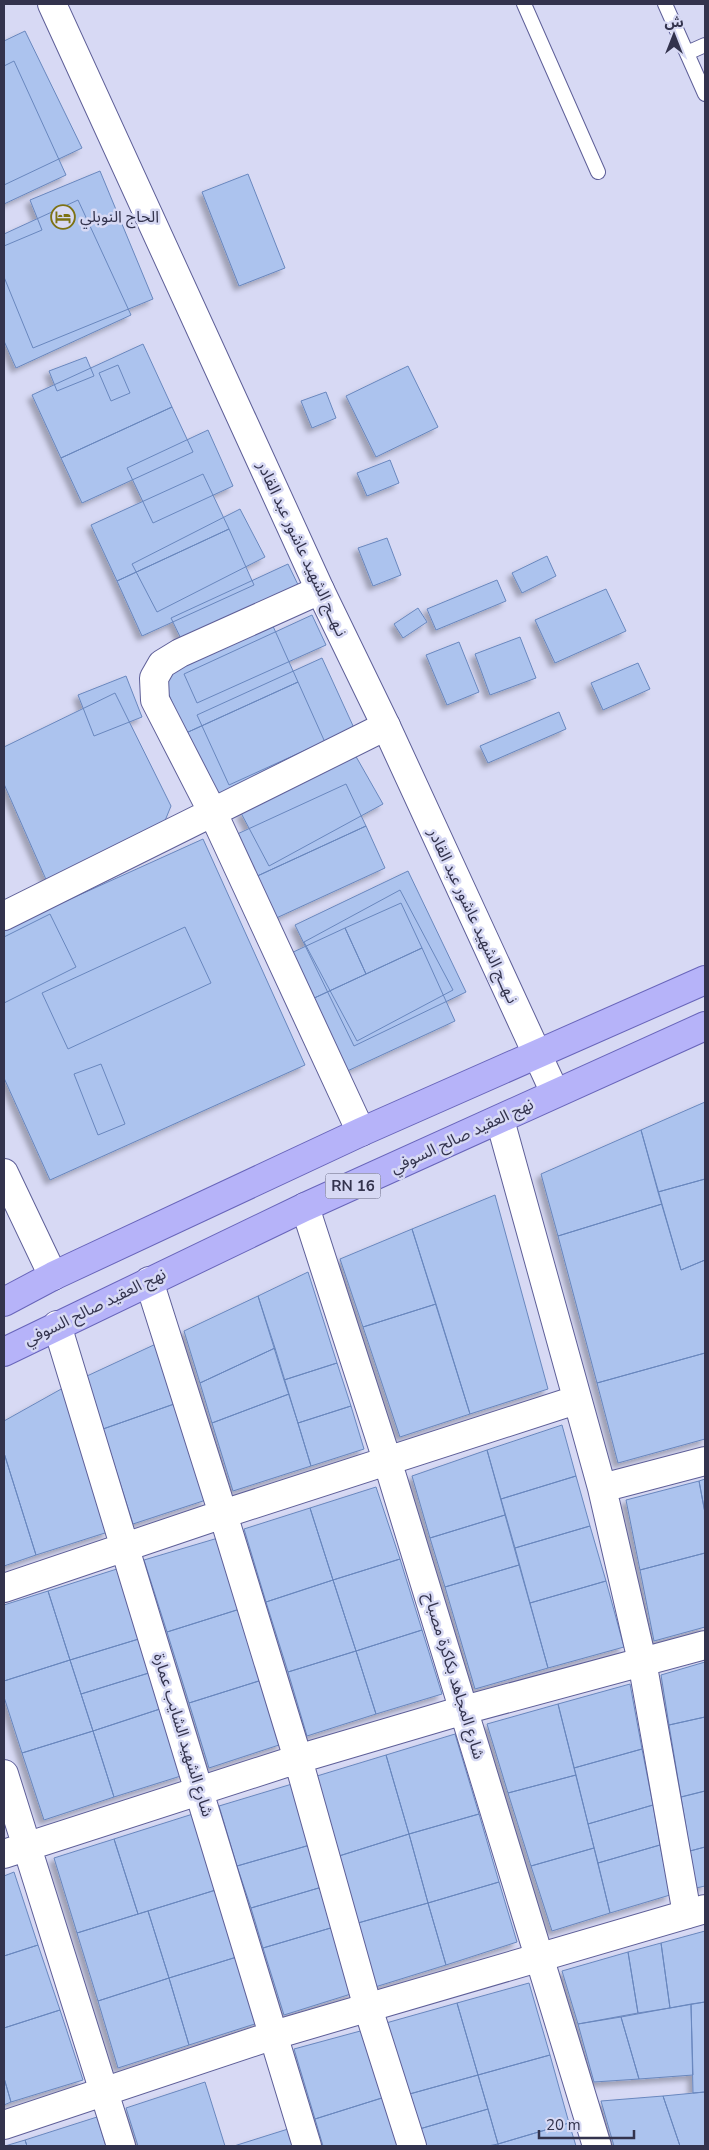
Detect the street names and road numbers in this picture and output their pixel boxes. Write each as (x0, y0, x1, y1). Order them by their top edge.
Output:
street label: نـهــج الشهيد عاشور عبد القادر (250, 457, 352, 641)
street label: نـهــج الشهيد عاشور عبد القادر (421, 824, 523, 1008)
street label: نهج العقيد صالح السوفي (387, 1093, 538, 1180)
road number: RN 16 (326, 1174, 380, 1198)
street label: نهج العقيد صالح السوفي (20, 1263, 170, 1352)
street label: شارع المجاهد بكاكرة مصباح (417, 1590, 490, 1762)
street label: شارع الشهيد الشايب عمارة (147, 1651, 218, 1820)

